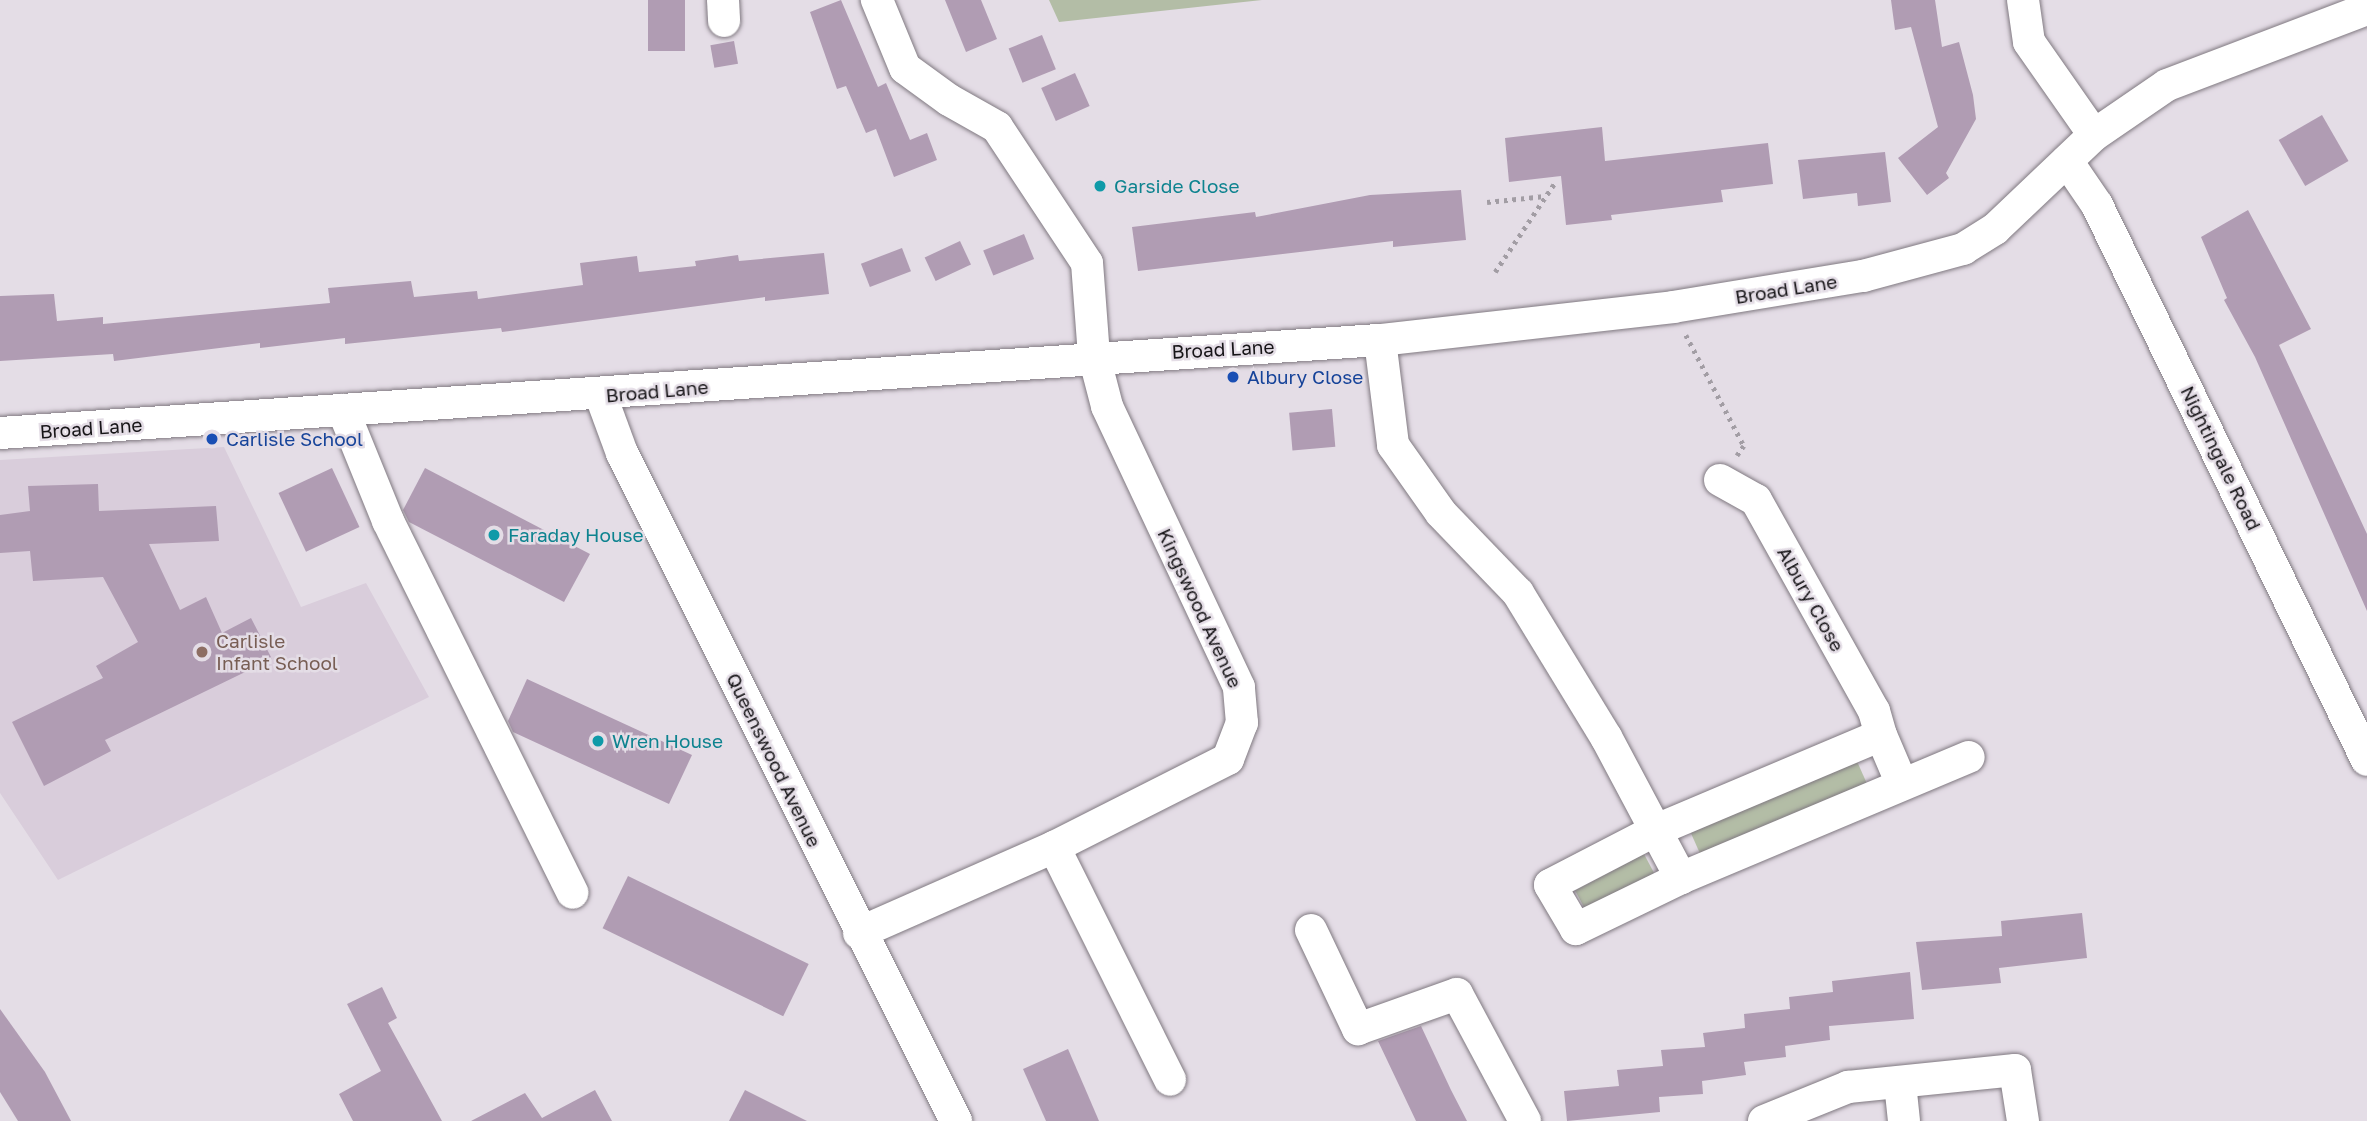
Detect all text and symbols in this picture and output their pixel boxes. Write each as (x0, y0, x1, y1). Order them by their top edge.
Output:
place label: Garside Close (1114, 175, 1239, 197)
marker: Garside Close (1092, 178, 1108, 194)
street label: Broad Lane (1733, 270, 1839, 308)
street label: Broad Lane (1171, 335, 1275, 363)
place label: Albury Close (1247, 366, 1363, 388)
marker: Albury Close (1225, 369, 1241, 385)
street label: Broad Lane (605, 375, 709, 407)
street label: Nightingale Road (2176, 382, 2266, 534)
street label: Broad Lane (39, 413, 143, 443)
place label: Carlisle School (226, 428, 363, 450)
marker: Carlisle School (204, 431, 220, 447)
place label: Faraday House (508, 524, 643, 546)
street label: Kingswood Avenue (1153, 525, 1247, 691)
marker: Faraday House (486, 527, 502, 543)
street label: Albury Close (1773, 543, 1849, 655)
place label: Carlisle Infant School (216, 630, 338, 674)
marker: Carlisle Infant School (194, 644, 210, 660)
street label: Queenswood Avenue (722, 669, 826, 851)
place label: Wren House (612, 730, 723, 752)
marker: Wren House (590, 733, 606, 749)

